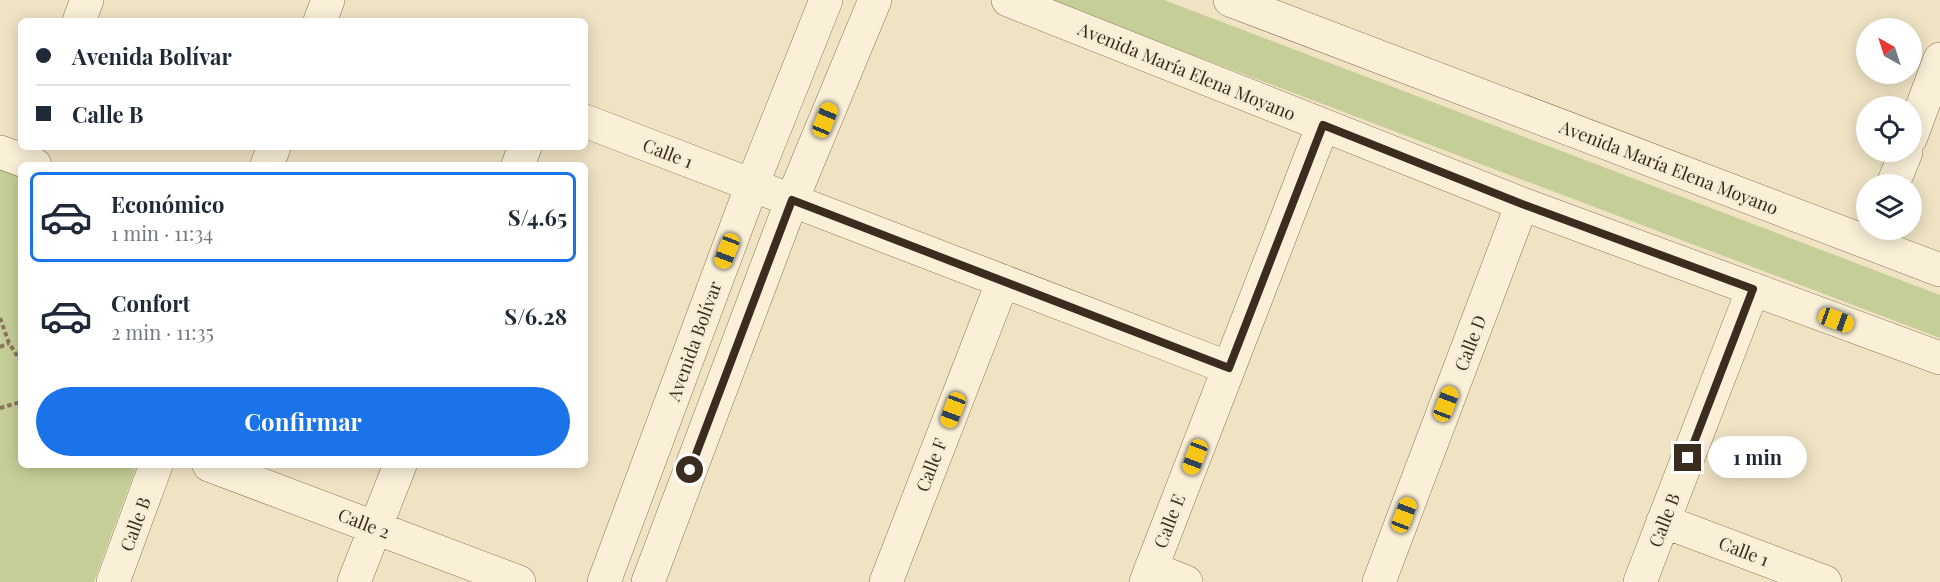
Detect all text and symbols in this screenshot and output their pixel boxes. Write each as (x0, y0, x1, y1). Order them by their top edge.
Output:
street label: Avenida María Elena Moyano (1074, 16, 1299, 126)
north arrow (1856, 18, 1922, 84)
map controls (1856, 18, 1922, 240)
text: Avenida Bolívar (72, 41, 232, 71)
button: locate (1856, 96, 1922, 162)
text: Calle B (72, 99, 144, 129)
car (810, 100, 840, 140)
street label: Avenida María Elena Moyano (1555, 114, 1782, 220)
street label: Calle 1 (640, 133, 697, 174)
button: layers (1856, 174, 1922, 240)
text: Económico (111, 189, 224, 219)
icon: car (39, 190, 93, 244)
text: S/4.65 (508, 202, 567, 232)
text: 1 min · 11:34 (111, 219, 213, 246)
car (712, 231, 742, 271)
street label: Avenida Bolívar (661, 278, 727, 405)
text: Confort (111, 288, 190, 318)
icon: car (39, 289, 93, 343)
text: S/6.28 (504, 301, 567, 331)
car (1816, 305, 1856, 335)
street label: Calle D (1448, 312, 1492, 374)
text: 2 min · 11:35 (111, 318, 214, 345)
car (1431, 384, 1461, 424)
button: Confirmar (36, 387, 570, 456)
car (938, 390, 968, 430)
street label: Calle F (910, 435, 952, 495)
car (1180, 437, 1210, 477)
callout: 1 min (1709, 437, 1808, 479)
text: 1 min (1733, 443, 1782, 470)
route end (1674, 444, 1701, 471)
route start (676, 456, 703, 483)
street label: Calle B (1643, 489, 1685, 551)
street label: Calle E (1148, 491, 1190, 551)
street label: Calle B (114, 493, 156, 555)
car (1389, 495, 1419, 535)
street label: Calle 2 (335, 502, 393, 544)
street label: Calle 1 (1716, 531, 1773, 572)

